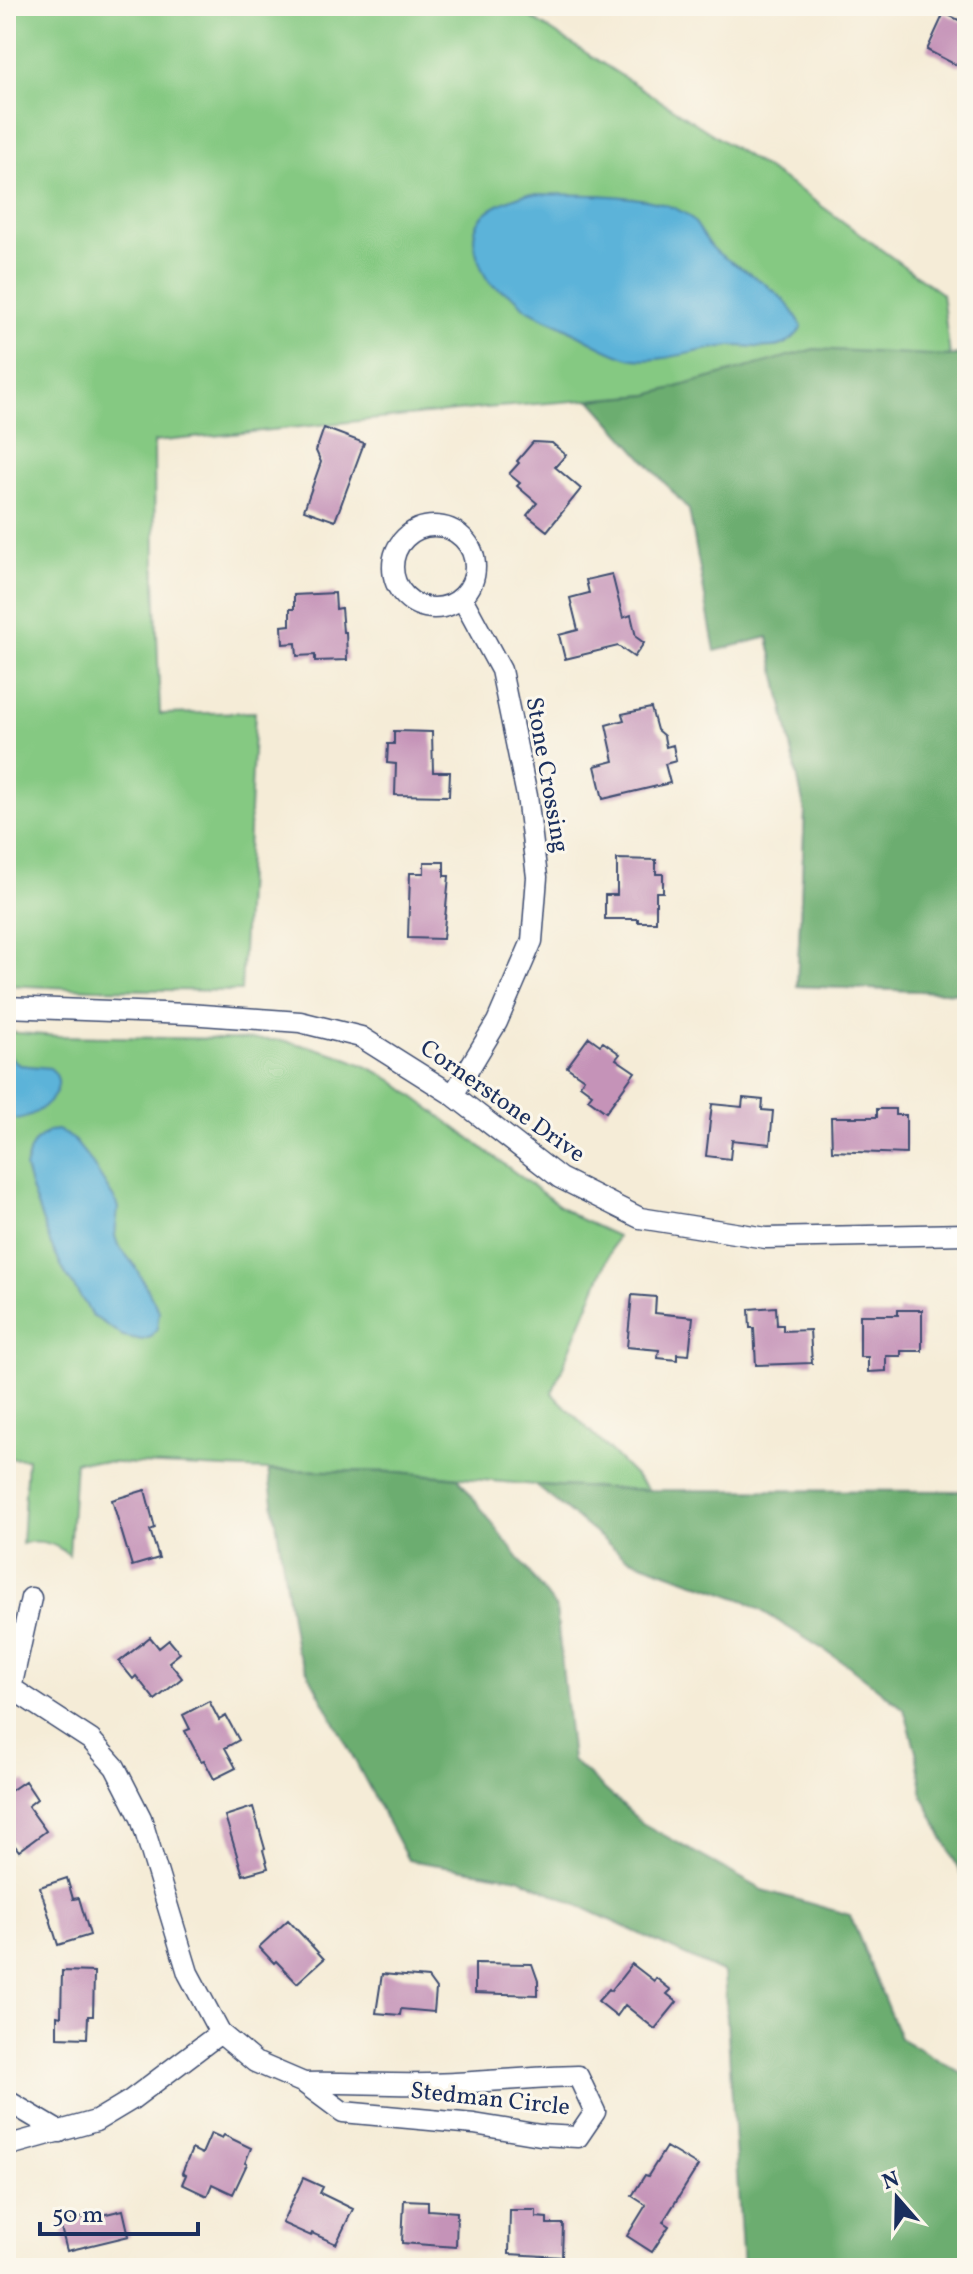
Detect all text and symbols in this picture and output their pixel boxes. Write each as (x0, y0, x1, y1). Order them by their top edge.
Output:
street label: Stone Crossing (516, 694, 576, 856)
street label: Cornerstone Drive (413, 1032, 591, 1172)
street label: Stedman Circle (409, 2075, 571, 2125)
north arrow (857, 2158, 937, 2238)
text: N (878, 2164, 904, 2199)
scale bar (40, 2186, 198, 2236)
text: 50 m (52, 2199, 104, 2233)

